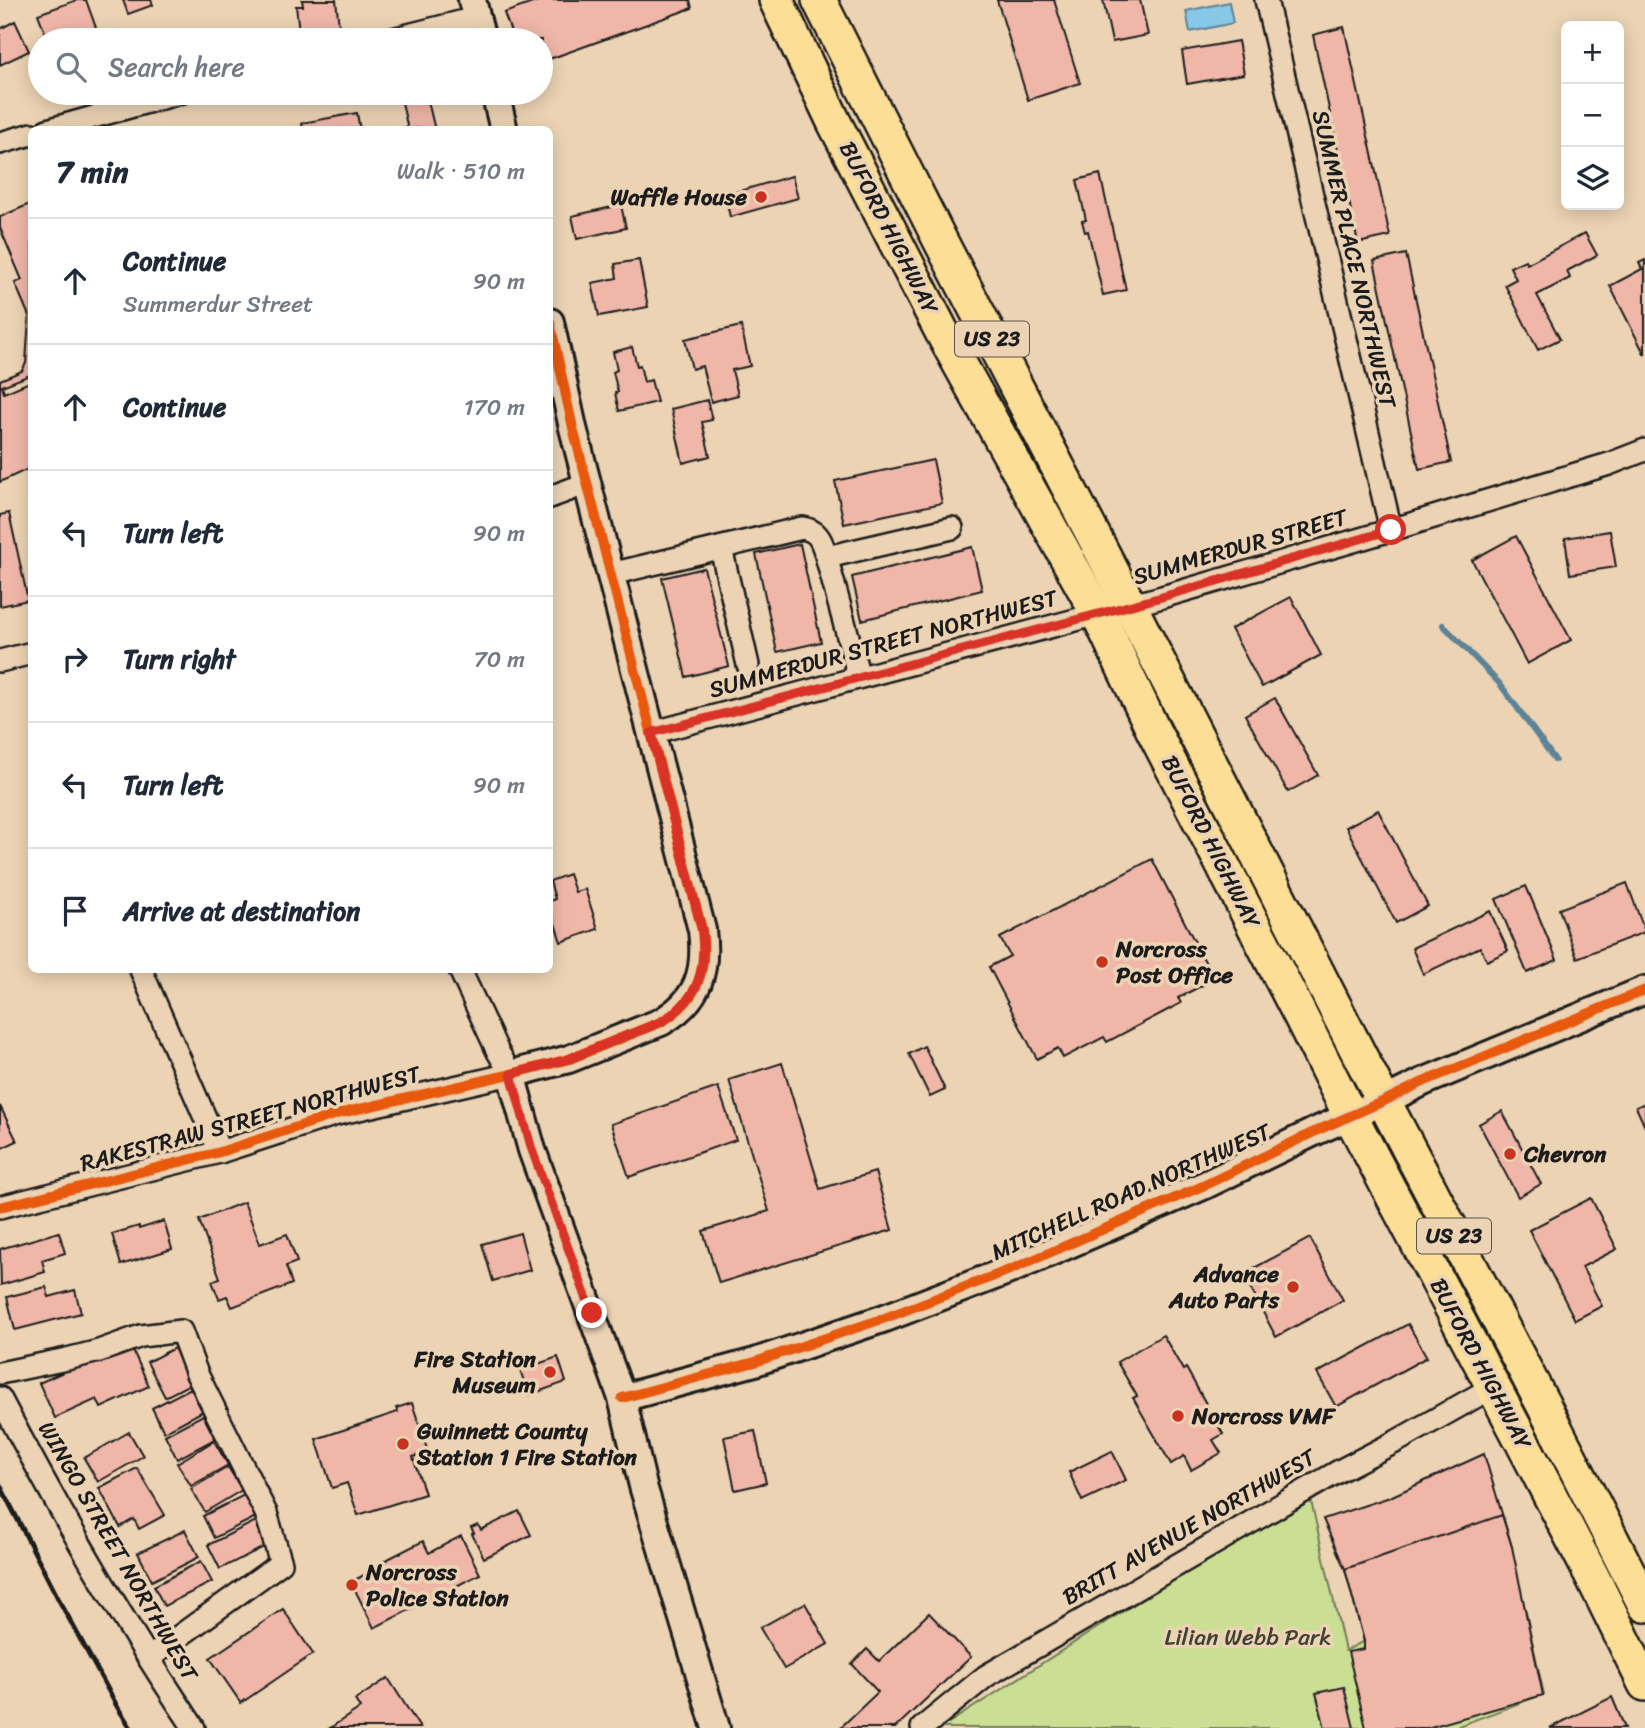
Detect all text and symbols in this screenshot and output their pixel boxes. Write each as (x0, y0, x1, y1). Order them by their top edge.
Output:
map controls (1561, 21, 1624, 210)
button: + (1561, 21, 1624, 84)
search box (28, 28, 553, 105)
text: Search here (108, 44, 245, 90)
icon: search (52, 48, 90, 86)
button: − (1561, 84, 1624, 147)
street label: SUMMER PLACE NORTHWEST (1300, 106, 1409, 414)
street label: BUFORD HIGHWAY (827, 134, 951, 322)
text: 7 min (56, 145, 128, 199)
button: layers (1561, 147, 1624, 210)
text: Walk · 510 m (397, 151, 525, 192)
place label: Waffle House (611, 177, 747, 218)
marker: Waffle House (753, 189, 769, 205)
text: Continue (123, 238, 226, 284)
text: 90 m (473, 261, 525, 302)
icon: ahead (56, 262, 94, 300)
text: Summerdur Street (123, 284, 313, 325)
road number: US 23 (955, 322, 1029, 356)
text: Continue (123, 384, 226, 430)
text: 170 m (464, 387, 525, 428)
icon: ahead (56, 388, 94, 426)
street label: SUMMERDUR STREET (1128, 496, 1353, 597)
text: Turn left (123, 510, 223, 556)
text: 90 m (473, 513, 525, 554)
icon: left (56, 514, 94, 552)
route start (1375, 514, 1406, 545)
street label: SUMMERDUR STREET NORTHWEST (704, 577, 1063, 710)
text: Turn right (123, 636, 236, 682)
text: 70 m (474, 639, 525, 680)
icon: right (56, 640, 94, 678)
street label: BUFORD HIGHWAY (1149, 748, 1273, 936)
text: Turn left (123, 762, 223, 808)
text: 90 m (473, 765, 525, 806)
icon: left (56, 766, 94, 804)
text: Arrive at destination (123, 888, 360, 934)
icon: arrive (56, 892, 94, 930)
place label: Norcross Post Office (1115, 929, 1233, 996)
marker: Norcross Post Office (1094, 954, 1110, 970)
street label: RAKESTRAW STREET NORTHWEST (75, 1053, 426, 1184)
street label: MITCHELL ROAD NORTHWEST (984, 1111, 1279, 1272)
place label: Chevron (1523, 1134, 1607, 1175)
marker: Chevron (1502, 1146, 1518, 1162)
road number: US 23 (1417, 1218, 1491, 1254)
place label: Advance Auto Parts (1168, 1254, 1280, 1321)
street label: BUFORD HIGHWAY (1418, 1270, 1544, 1458)
marker: Advance Auto Parts (1285, 1279, 1301, 1295)
route end (576, 1297, 607, 1328)
place label: Fire Station Museum (413, 1339, 537, 1406)
marker: Fire Station Museum (542, 1364, 558, 1380)
place label: Norcross VMF (1191, 1396, 1337, 1437)
marker: Norcross VMF (1170, 1408, 1186, 1424)
place label: Gwinnett County Station 1 Fire Station (416, 1411, 638, 1478)
street label: WINGO STREET NORTHWEST (27, 1413, 210, 1690)
marker: Gwinnett County Station 1 Fire Station (395, 1436, 411, 1452)
street label: BRITT AVENUE NORTHWEST (1054, 1437, 1325, 1617)
place label: Norcross Police Station (365, 1552, 509, 1619)
marker: Norcross Police Station (344, 1577, 360, 1593)
park label: Lilian Webb Park (1165, 1617, 1331, 1658)

